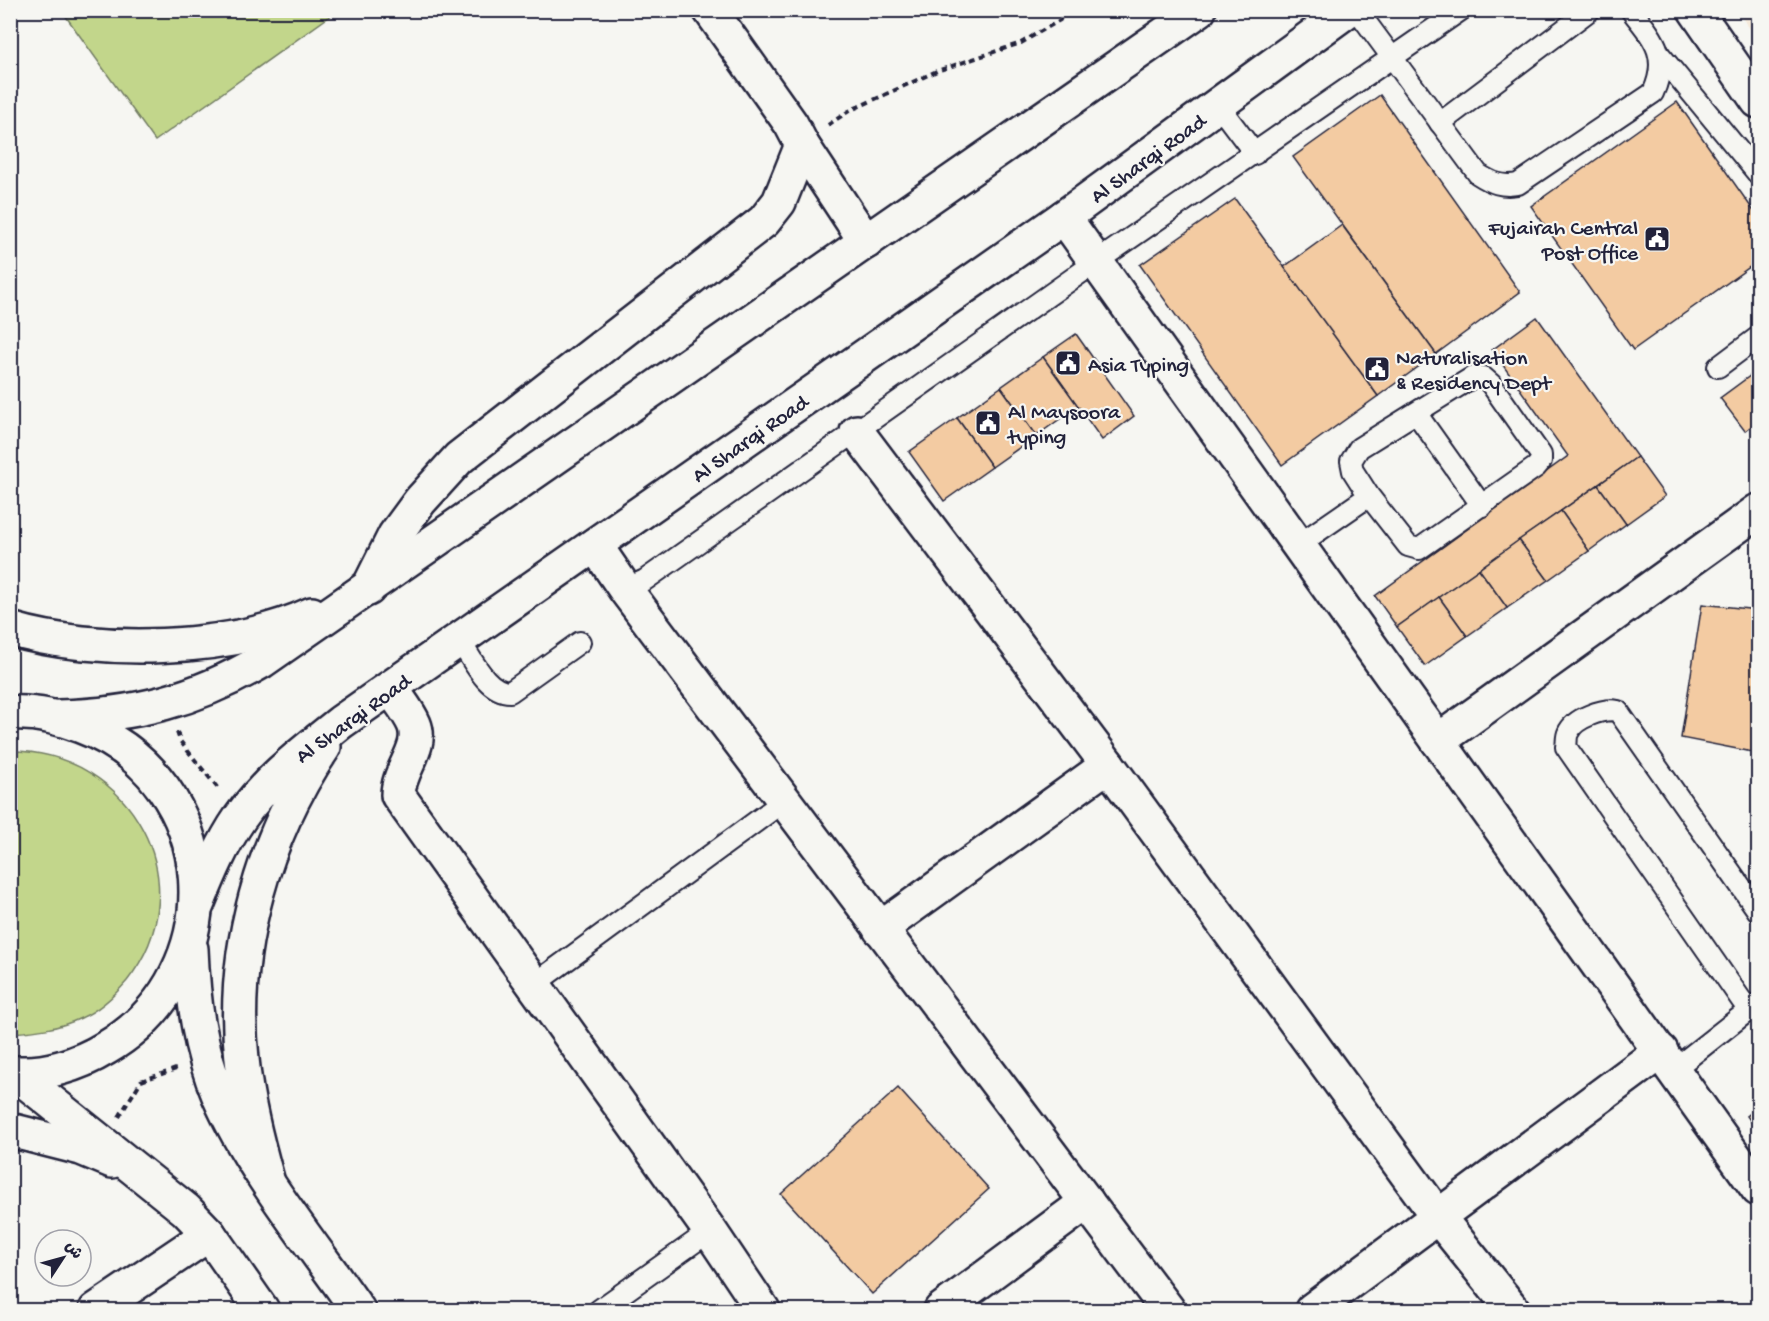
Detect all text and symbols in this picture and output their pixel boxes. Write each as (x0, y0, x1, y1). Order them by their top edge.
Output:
street label: Al Sharqi Road (1087, 108, 1214, 211)
place label: Fujairah Central Post Office (1487, 217, 1639, 268)
public building icon: Fujairah Central Post Office (1642, 224, 1672, 254)
place label: Naturalisation & Residency Dept (1396, 347, 1553, 398)
public building icon: Asia Typing (1053, 348, 1083, 378)
place label: Asia Typing (1088, 354, 1189, 380)
public building icon: Naturalisation & Residency Dept (1362, 354, 1392, 384)
street label: Al Sharqi Road (688, 389, 816, 490)
place label: Al Maysoora typing (1006, 401, 1121, 452)
public building icon: Al Maysoora typing (973, 408, 1003, 438)
street label: Al Sharqi Road (292, 668, 419, 771)
north arrow (33, 1228, 93, 1288)
text: ش (59, 1239, 85, 1264)

